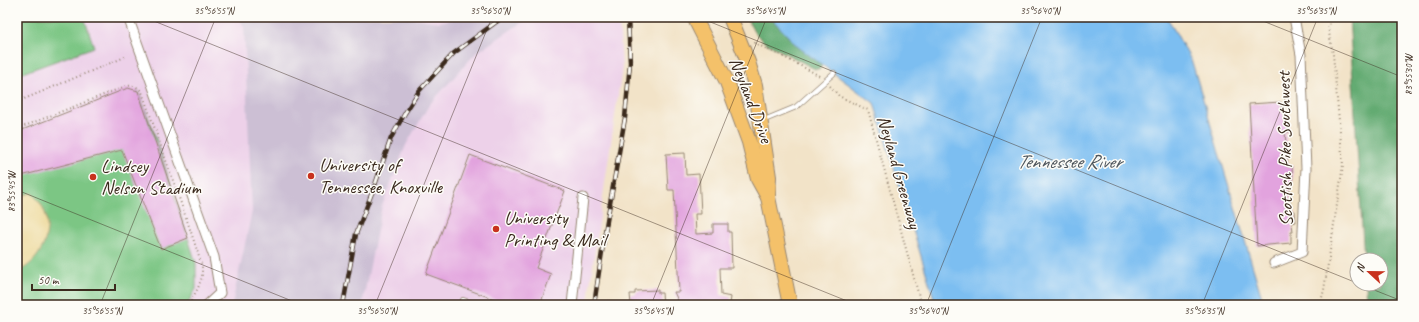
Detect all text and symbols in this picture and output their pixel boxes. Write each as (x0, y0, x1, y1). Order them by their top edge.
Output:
text: 35°56'55"N (194, 4, 236, 17)
text: 35°56'50"N (470, 4, 512, 17)
text: 35°56'45"N (745, 4, 787, 17)
text: 35°56'40"N (1020, 4, 1062, 17)
text: 35°56'35"N (1296, 4, 1338, 17)
text: 83°55'30"W (1402, 53, 1415, 95)
street label: Neyland Drive (724, 54, 779, 148)
street label: Scottish Pike Southwest (1272, 70, 1298, 227)
street label: Neyland Greenway (871, 113, 927, 233)
water label: Tennessee River (1017, 149, 1125, 174)
place label: University of Tennessee, Knoxville (319, 153, 444, 199)
place label: Lindsey Nelson Stadium (101, 154, 202, 200)
text: 83°55'45"W (5, 170, 18, 212)
marker: University of Tennessee, Knoxville (306, 171, 316, 181)
marker: Lindsey Nelson Stadium (88, 172, 98, 182)
place label: University Printing & Mail (504, 206, 609, 252)
marker: University Printing & Mail (491, 224, 501, 234)
north arrow (1349, 252, 1389, 292)
text: N (1352, 260, 1368, 274)
scale bar (32, 266, 115, 292)
text: 50 m (38, 272, 60, 288)
text: 35°56'55"N (82, 304, 124, 317)
text: 35°56'50"N (357, 304, 399, 317)
text: 35°56'45"N (633, 304, 675, 317)
text: 35°56'40"N (908, 304, 950, 317)
text: 35°56'35"N (1184, 304, 1226, 317)

